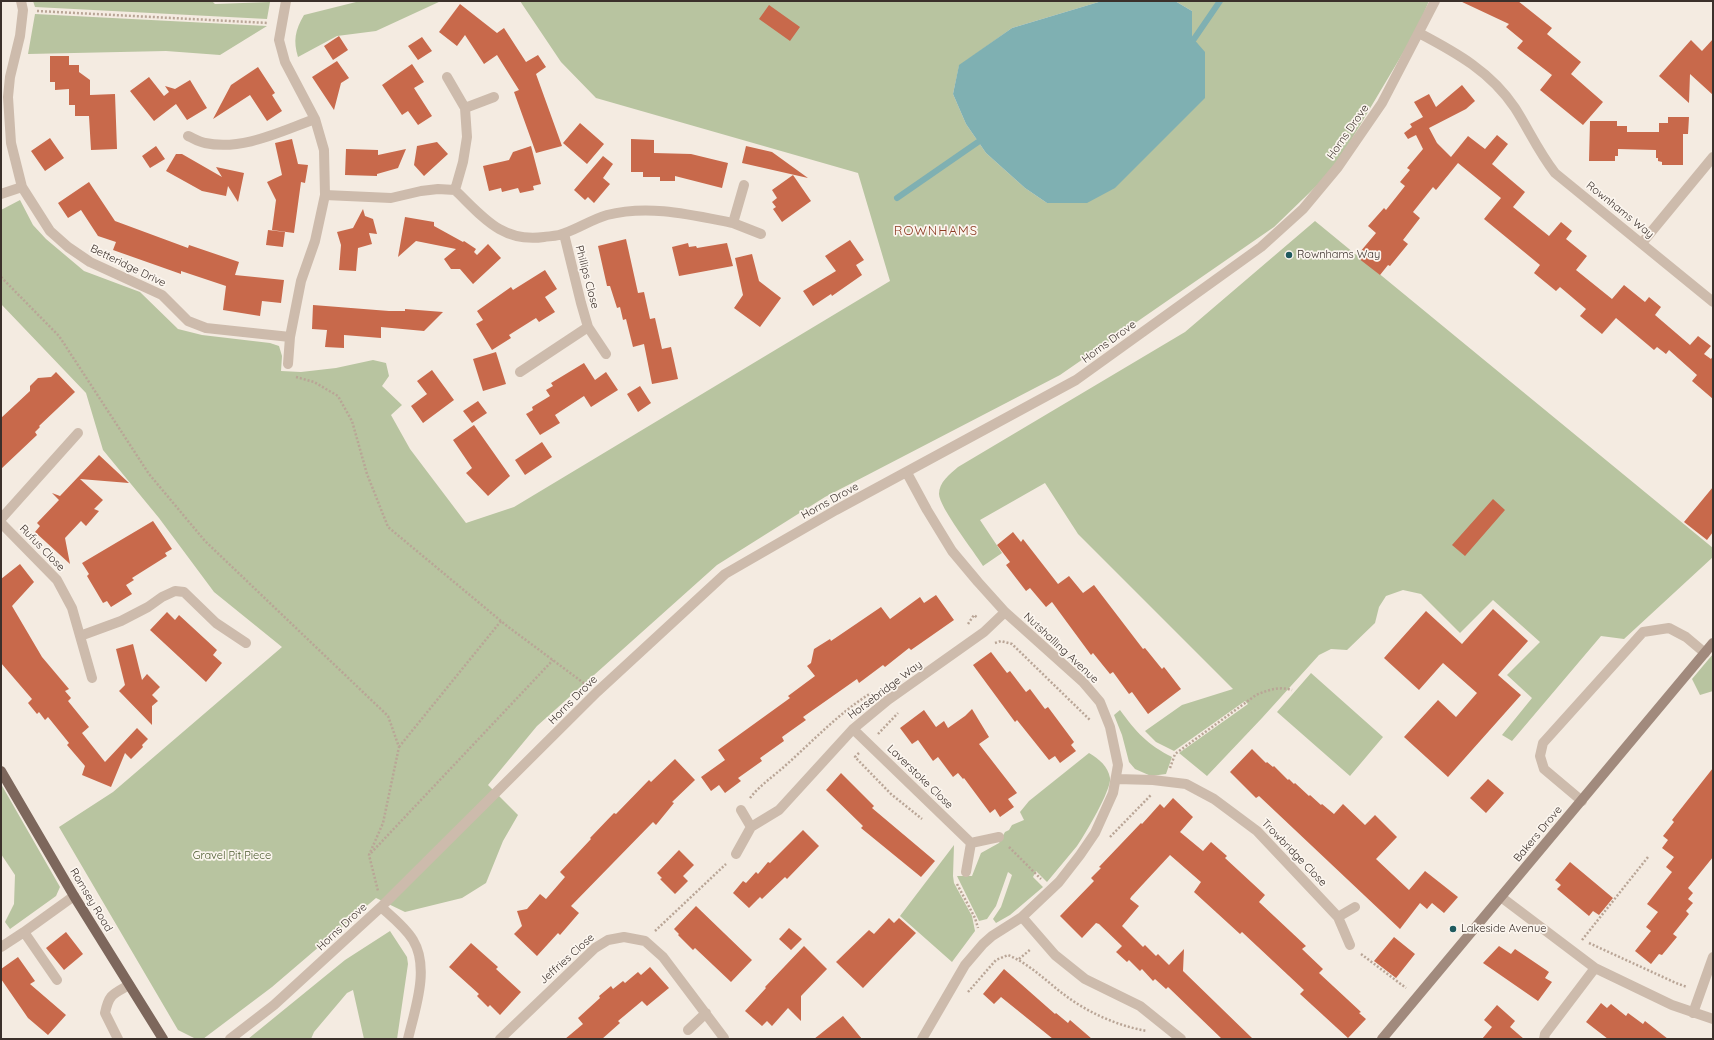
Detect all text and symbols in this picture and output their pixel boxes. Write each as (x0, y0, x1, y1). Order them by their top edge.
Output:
street label: Horns Drove (1324, 102, 1372, 162)
street label: Rownhams Way (1584, 179, 1656, 241)
district label: ROWNHAMS (894, 223, 978, 239)
street label: Betteridge Drive (88, 242, 168, 290)
street label: Phillips Close (572, 244, 602, 310)
place label: Rownhams Way (1297, 248, 1380, 262)
marker: Rownhams Way (1284, 250, 1294, 260)
street label: Horns Drove (1079, 318, 1139, 366)
street label: Horns Drove (799, 480, 861, 522)
street label: Rufus Close (17, 522, 67, 574)
street label: Nutshalling Avenue (1021, 610, 1101, 686)
street label: Horsebridge Way (845, 658, 925, 722)
street label: Horns Drove (546, 673, 600, 727)
street label: Laverstoke Close (884, 742, 956, 812)
street label: Bakers Drove (1511, 804, 1565, 864)
street label: Trowbridge Close (1259, 817, 1329, 889)
park label: Gravel Pit Piece (193, 849, 271, 863)
street label: Romsey Road (67, 866, 115, 934)
street label: Horns Drove (314, 900, 370, 954)
place label: Lakeside Avenue (1461, 922, 1546, 936)
marker: Lakeside Avenue (1448, 924, 1458, 934)
street label: Jeffries Close (537, 931, 597, 987)

